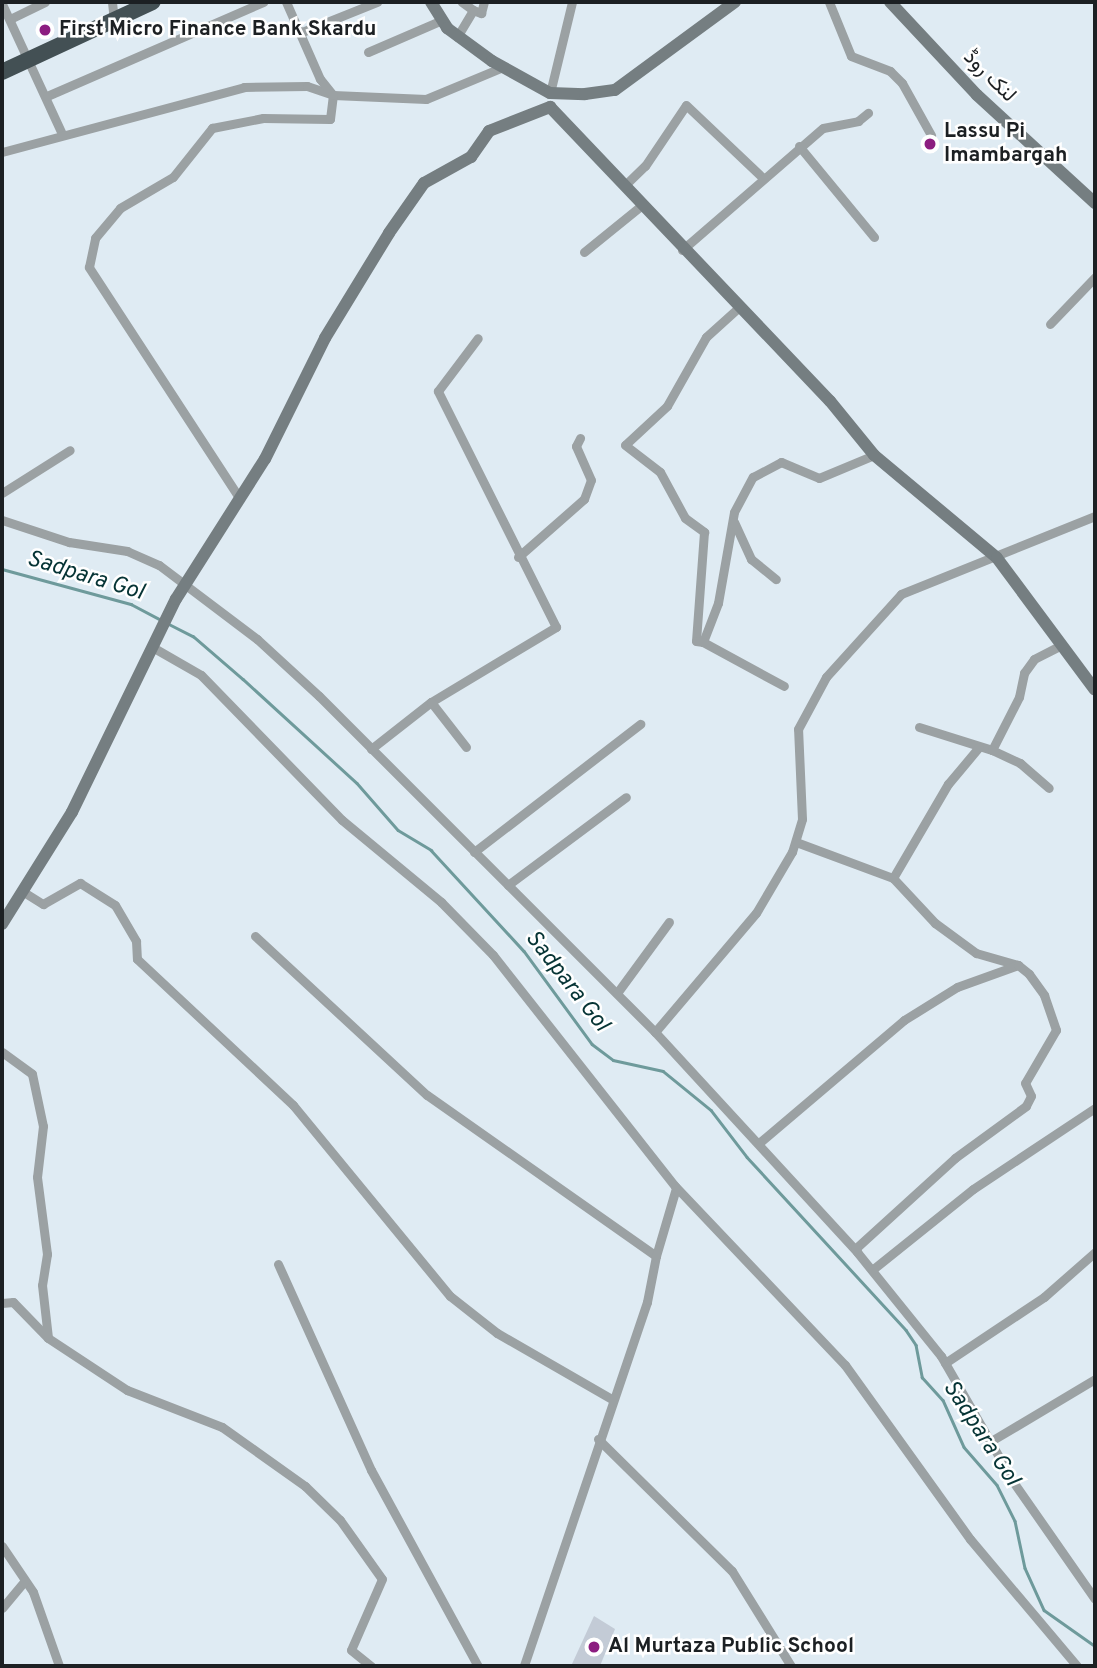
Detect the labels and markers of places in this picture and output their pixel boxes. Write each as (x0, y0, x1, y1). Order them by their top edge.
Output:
place label: First Micro Finance Bank Skardu (59, 17, 377, 43)
marker: First Micro Finance Bank Skardu (37, 22, 53, 38)
place label: Lassu Pi Imambargah (944, 119, 1067, 169)
marker: Lassu Pi Imambargah (922, 136, 938, 152)
place label: Al Murtaza Public School (608, 1634, 854, 1660)
marker: Al Murtaza Public School (586, 1639, 602, 1655)

